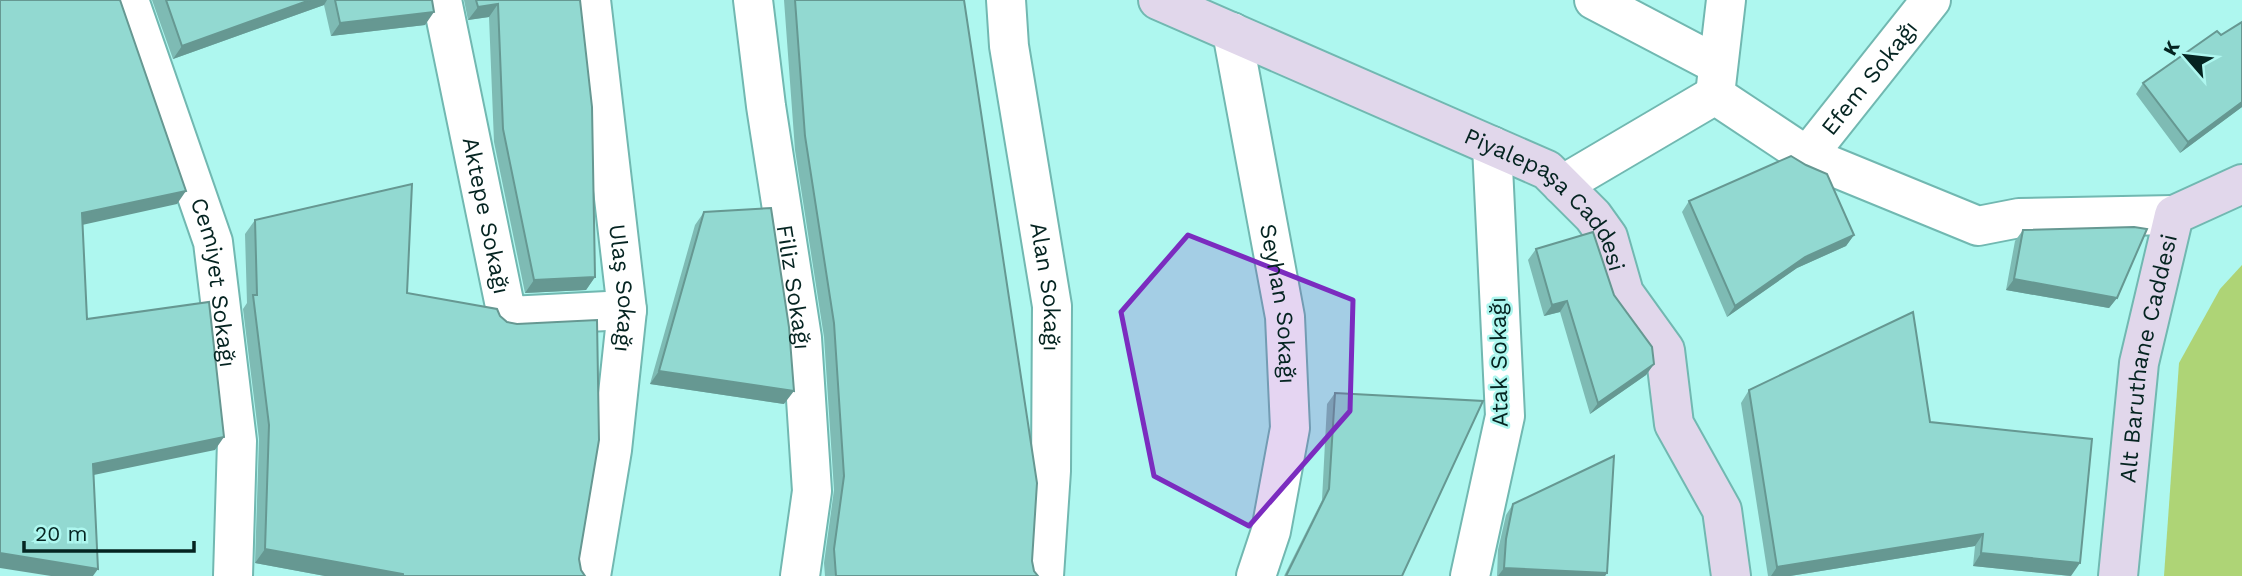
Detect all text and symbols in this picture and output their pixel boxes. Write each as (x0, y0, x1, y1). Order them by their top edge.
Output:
street label: Efem Sokağı (1815, 15, 1923, 140)
north arrow (2151, 21, 2221, 91)
text: K (2158, 37, 2185, 59)
street label: Piyalepaşa Caddesi (1460, 122, 1631, 274)
street label: Aktepe Sokağı (457, 135, 516, 296)
street label: Cemiyet Sokağı (185, 194, 241, 369)
street label: Alan Sokağı (1025, 220, 1066, 352)
street label: Seyhan Sokağı (1254, 221, 1301, 384)
street label: Ulaş Sokağı (604, 222, 641, 354)
street label: Filiz Sokağı (771, 223, 816, 350)
street label: Alt Baruthane Caddesi (2114, 231, 2183, 484)
street label: Atak Sokağı (1484, 297, 1514, 427)
scale bar (24, 510, 194, 554)
text: 20 m (35, 521, 87, 546)

